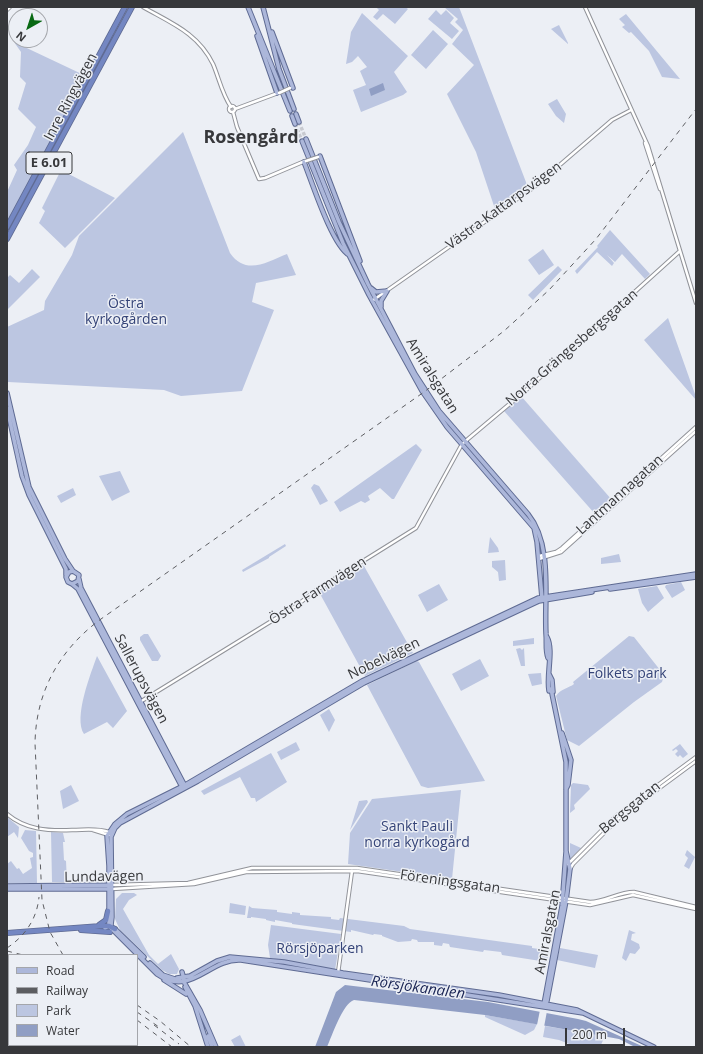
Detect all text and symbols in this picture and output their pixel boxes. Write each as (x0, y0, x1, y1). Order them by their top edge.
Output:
north arrow (8, 8, 48, 48)
text: N (13, 28, 29, 46)
street label: Inre Ringvägen (41, 50, 101, 144)
district label: Rosengård (203, 127, 299, 149)
road number: E 6.01 (26, 152, 72, 174)
street label: Västra Kattarpsvägen (443, 158, 565, 254)
street label: Norra Grängesbergsgatan (503, 286, 641, 410)
park label: Östra kyrkogården (85, 296, 167, 328)
street label: Amiralsgatan (402, 335, 462, 417)
street label: Lantmannagatan (573, 452, 667, 538)
street label: Östra Farmvägen (266, 553, 370, 629)
street label: Sallerupsvägen (110, 631, 172, 727)
street label: Nobelvägen (345, 634, 423, 684)
park label: Folkets park (587, 666, 667, 682)
street label: Bergsgatan (596, 778, 664, 838)
park label: Sankt Pauli norra kyrkogård (364, 819, 470, 852)
street label: Föreningsgatan (399, 867, 501, 897)
street label: Lundavägen (64, 868, 144, 886)
street label: Amiralsgatan (532, 888, 564, 976)
park label: Rörsjöparken (276, 941, 364, 957)
legend (8, 954, 138, 1046)
text: Road (46, 962, 75, 979)
water label: Rörsjökanalen (370, 973, 466, 1003)
text: Railway (46, 982, 88, 999)
text: Park (46, 1002, 71, 1019)
scale bar (567, 1020, 627, 1046)
text: Water (46, 1022, 80, 1039)
text: 200 m (572, 1026, 607, 1043)

